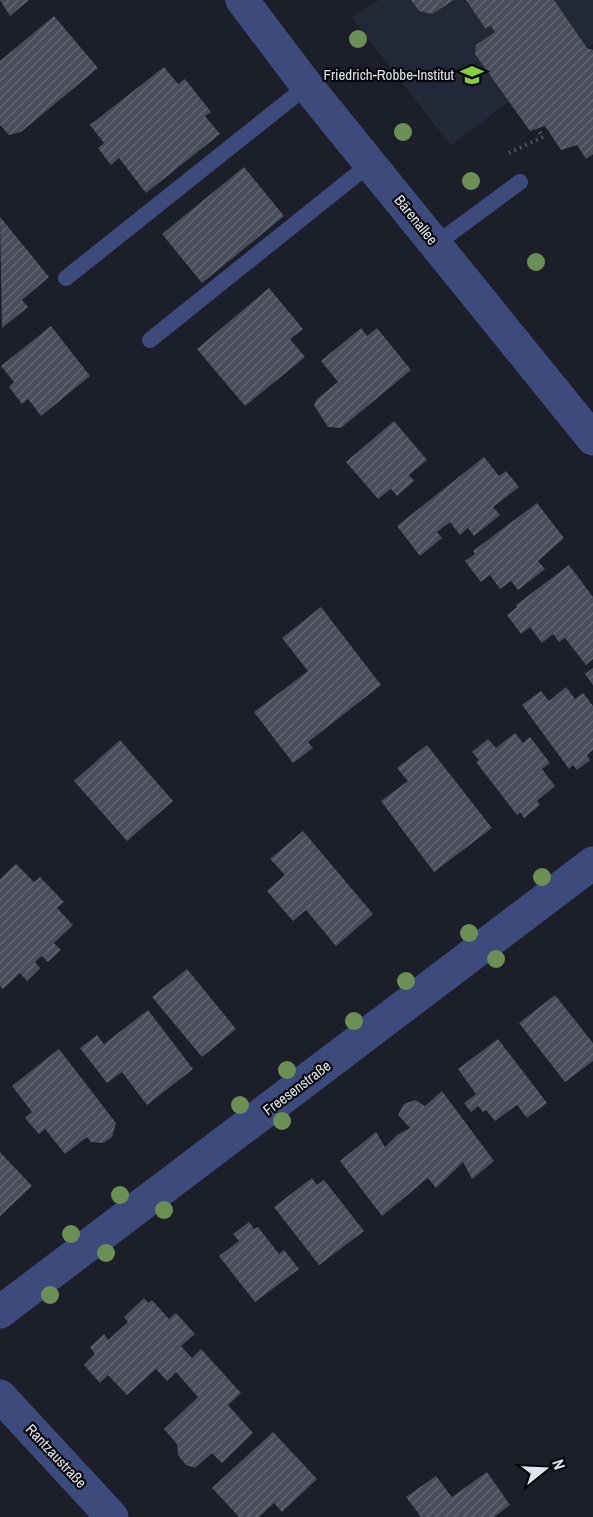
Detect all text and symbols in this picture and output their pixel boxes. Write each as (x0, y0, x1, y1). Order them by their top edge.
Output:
school or university icon: Friedrich-Robbe-Institut (459, 62, 485, 88)
place label: Friedrich-Robbe-Institut (323, 64, 455, 85)
street label: Bärenallee (390, 190, 443, 249)
street label: Freesenstraße (258, 1055, 335, 1120)
street label: Rantzaustraße (21, 1419, 92, 1492)
north arrow (515, 1439, 575, 1499)
text: N (547, 1456, 571, 1472)

